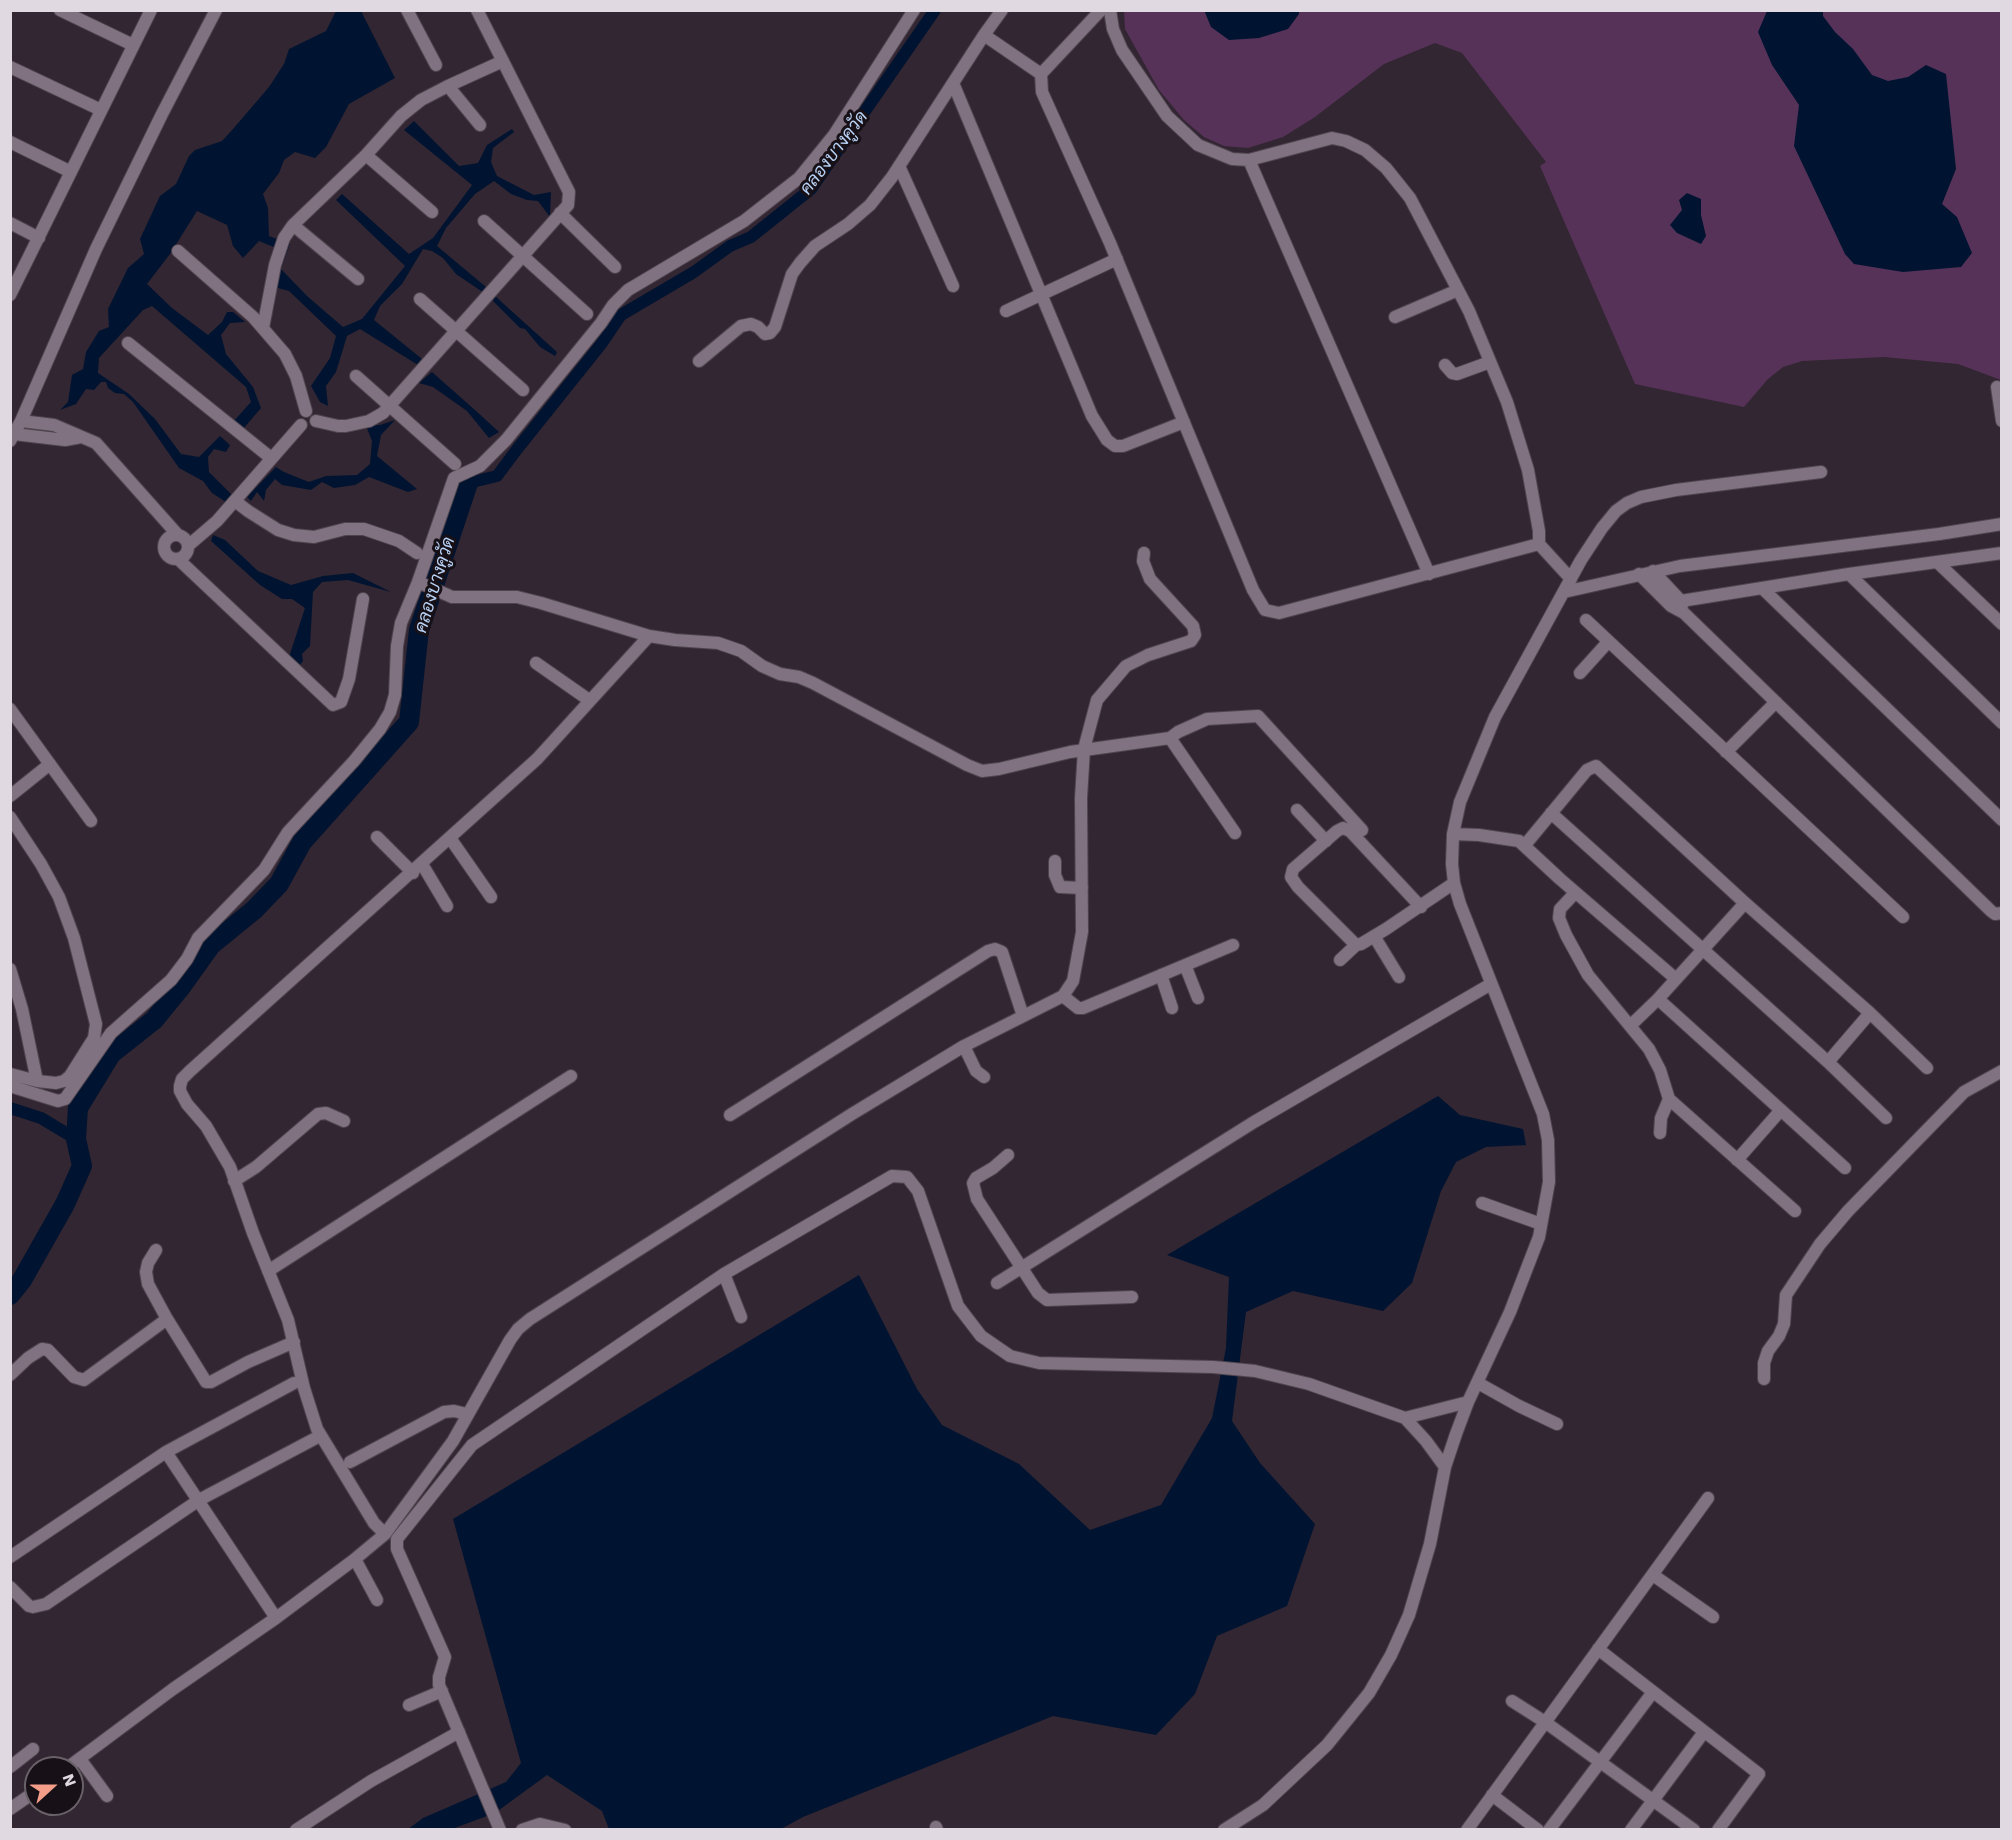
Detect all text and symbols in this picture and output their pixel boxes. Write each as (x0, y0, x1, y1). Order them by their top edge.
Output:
water label: คลองบางคูวัด (796, 107, 872, 199)
water label: คลองบางคูวัด (410, 534, 460, 636)
north arrow (24, 1756, 84, 1816)
text: N (58, 1771, 80, 1789)

